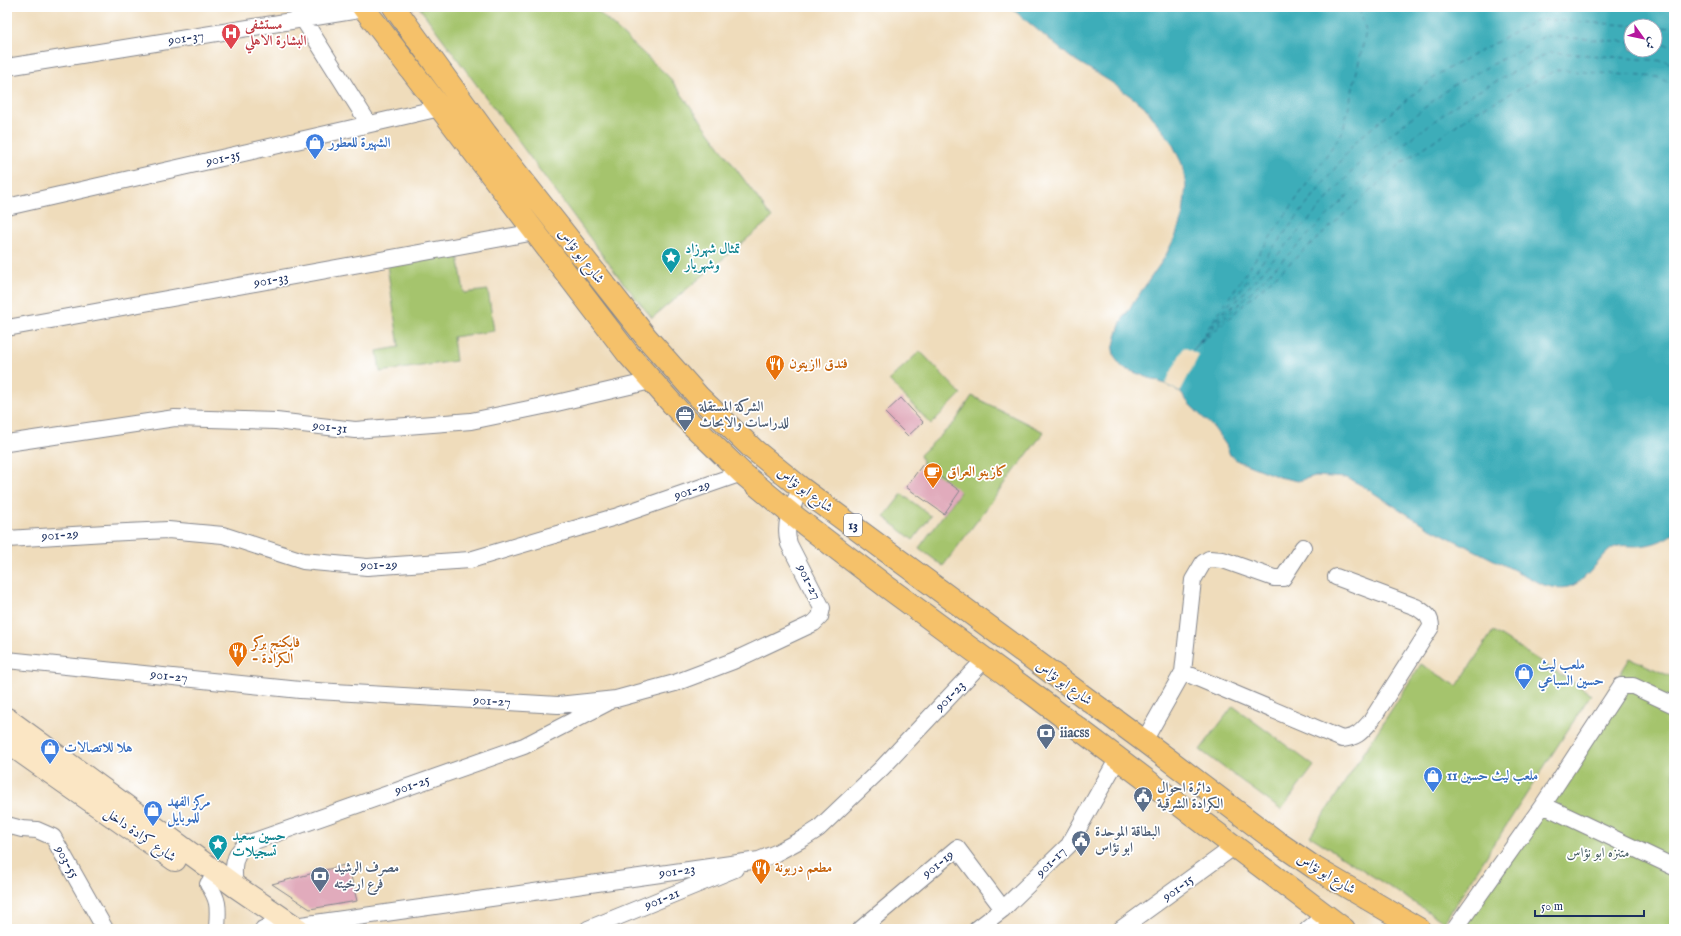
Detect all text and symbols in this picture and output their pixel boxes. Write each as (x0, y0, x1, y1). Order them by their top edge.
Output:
place label: مستشفى البشارة الاهلي (244, 16, 307, 54)
north arrow (1623, 18, 1663, 58)
hospital icon: مستشفى البشارة الاهلي (220, 22, 242, 50)
street label: 901-37 (166, 26, 205, 50)
text: ش (1642, 35, 1659, 51)
shop icon: الشهيرة للعطور (304, 132, 326, 160)
place label: الشهيرة للعطور (327, 134, 391, 152)
street label: 901-35 (203, 145, 242, 171)
street label: شارع ابو نؤاس (552, 225, 608, 289)
place label: تمثال شهرزاد وشهريار (683, 240, 740, 274)
place icon: تمثال شهرزاد وشهريار (660, 246, 682, 274)
street label: 901-33 (251, 268, 290, 292)
restaurant icon: فندق اازيتون (764, 353, 786, 381)
place label: فندق اازيتون (789, 355, 848, 373)
place label: الشركة المستقلة للدراسات والابحاث (698, 397, 789, 432)
office icon: الشركة المستقلة للدراسات والابحاث (674, 404, 696, 432)
street label: 901-31 (311, 416, 348, 438)
cafe icon: كازينو العراق (922, 461, 944, 489)
street label: شارع ابو نؤاس (772, 463, 837, 518)
place label: كازينو العراق (947, 463, 1007, 481)
street label: 901-29 (670, 475, 713, 505)
road number: 13 (844, 514, 862, 536)
street label: 901-29 (40, 525, 79, 545)
street label: 901-29 (359, 556, 398, 574)
street label: 901-27 (792, 560, 826, 603)
place label: فايكنج بركر - الكرادة (250, 634, 300, 668)
restaurant icon: فايكنج بركر - الكرادة (227, 640, 249, 668)
place label: ملعب ليث حسين السباعي (1537, 656, 1604, 692)
street label: شارع ابو نؤاس (1031, 657, 1096, 711)
shop icon: ملعب ليث حسين السباعي (1513, 662, 1535, 690)
street label: 901-27 (148, 665, 189, 687)
street label: 901-23 (930, 677, 969, 716)
street label: 901-27 (472, 691, 511, 711)
bank icon: iiacss (1035, 722, 1057, 750)
place label: iiacss (1060, 724, 1089, 742)
shop icon: هلا للاتصالات (39, 737, 61, 765)
place label: هلا للاتصالات (64, 739, 132, 757)
shop icon: ملعب ليث حسين 11 (1422, 765, 1444, 793)
place label: ملعب ليث حسين 11 (1447, 767, 1538, 785)
street label: 901-25 (391, 771, 432, 800)
place label: دائرة احوال الكرادة الشرقية (1157, 779, 1223, 813)
public building icon: دائرة احوال الكرادة الشرقية (1132, 785, 1154, 813)
place label: مركز الفهد للموبايل (167, 793, 211, 827)
shop icon: مركز الفهد للموبايل (142, 799, 164, 827)
street label: شارع كرادة داخل (99, 804, 179, 868)
place label: البطاقة الموحدة ابو نؤاس (1095, 823, 1160, 857)
place label: حسين سعيد تسجيلات (232, 827, 286, 861)
public building icon: البطاقة الموحدة ابو نؤاس (1070, 829, 1092, 857)
place icon: حسين سعيد تسجيلات (207, 833, 229, 861)
street label: 903-55 (50, 842, 83, 882)
street label: 901-17 (1031, 843, 1070, 882)
park label: متنزه ابو نؤاس (1567, 844, 1629, 862)
street label: 901-19 (918, 846, 958, 883)
street label: شارع ابو نؤاس (1292, 849, 1359, 900)
restaurant icon: مطعم دربونة (750, 857, 772, 885)
place label: مصرف الرشيد فرع ارخيته (334, 859, 399, 895)
place label: مطعم دربونة (775, 859, 832, 880)
street label: 901-23 (657, 860, 696, 883)
bank icon: مصرف الرشيد فرع ارخيته (309, 865, 331, 893)
street label: 901-15 (1158, 870, 1197, 906)
street label: 901-21 (641, 884, 682, 915)
scale bar (1535, 892, 1644, 918)
text: 50 m (1541, 899, 1563, 914)

